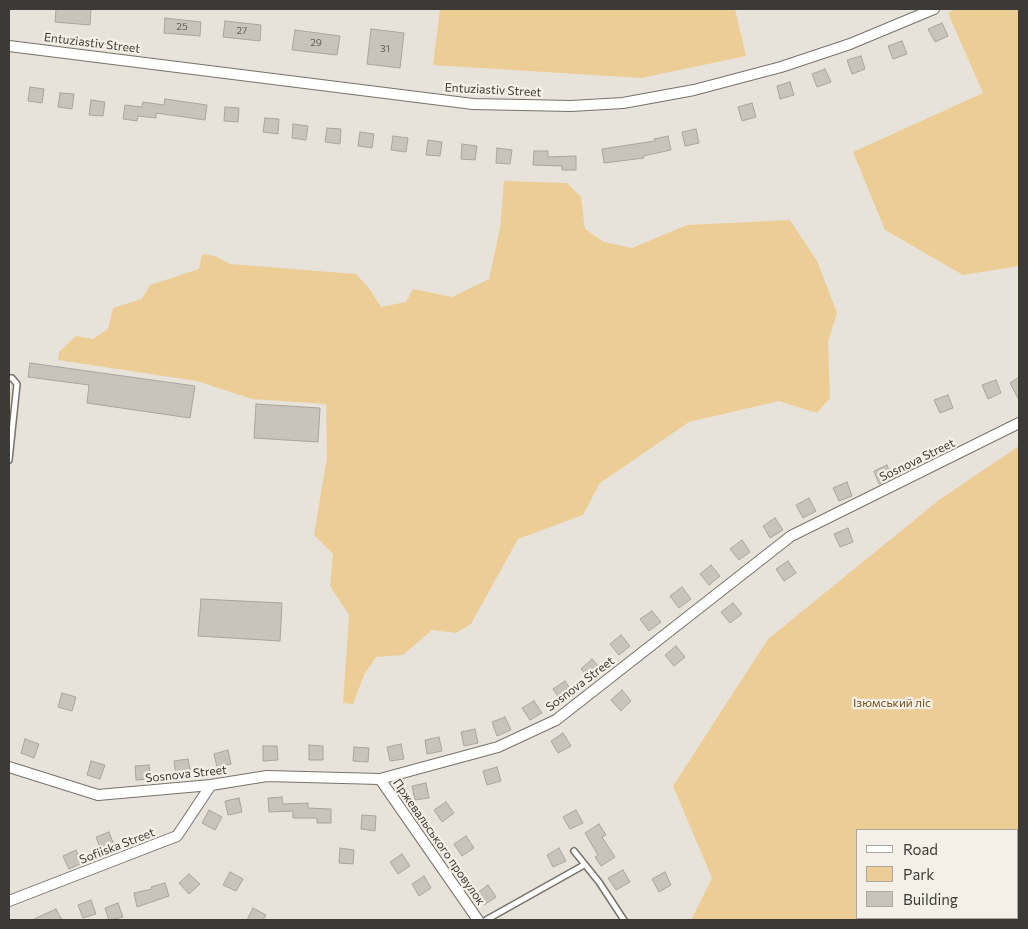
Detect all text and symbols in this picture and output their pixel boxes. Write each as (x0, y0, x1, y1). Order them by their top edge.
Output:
house number: 25 (176, 21, 188, 33)
house number: 27 (237, 25, 247, 37)
street label: Entuziastiv Street (43, 30, 141, 56)
house number: 29 (310, 37, 322, 49)
house number: 31 (380, 43, 390, 55)
street label: Entuziastiv Street (444, 80, 542, 100)
street label: Sosnova Street (877, 436, 957, 484)
street label: Sosnova Street (543, 654, 617, 714)
park label: Ізюмський ліс (853, 696, 931, 710)
street label: Sosnova Street (145, 763, 227, 785)
street label: Пржевальського провулок (390, 776, 488, 908)
street label: Sofiiska Street (77, 825, 157, 867)
legend (856, 829, 1018, 919)
text: Road (903, 840, 938, 858)
text: Park (903, 865, 934, 883)
text: Building (903, 890, 958, 908)

